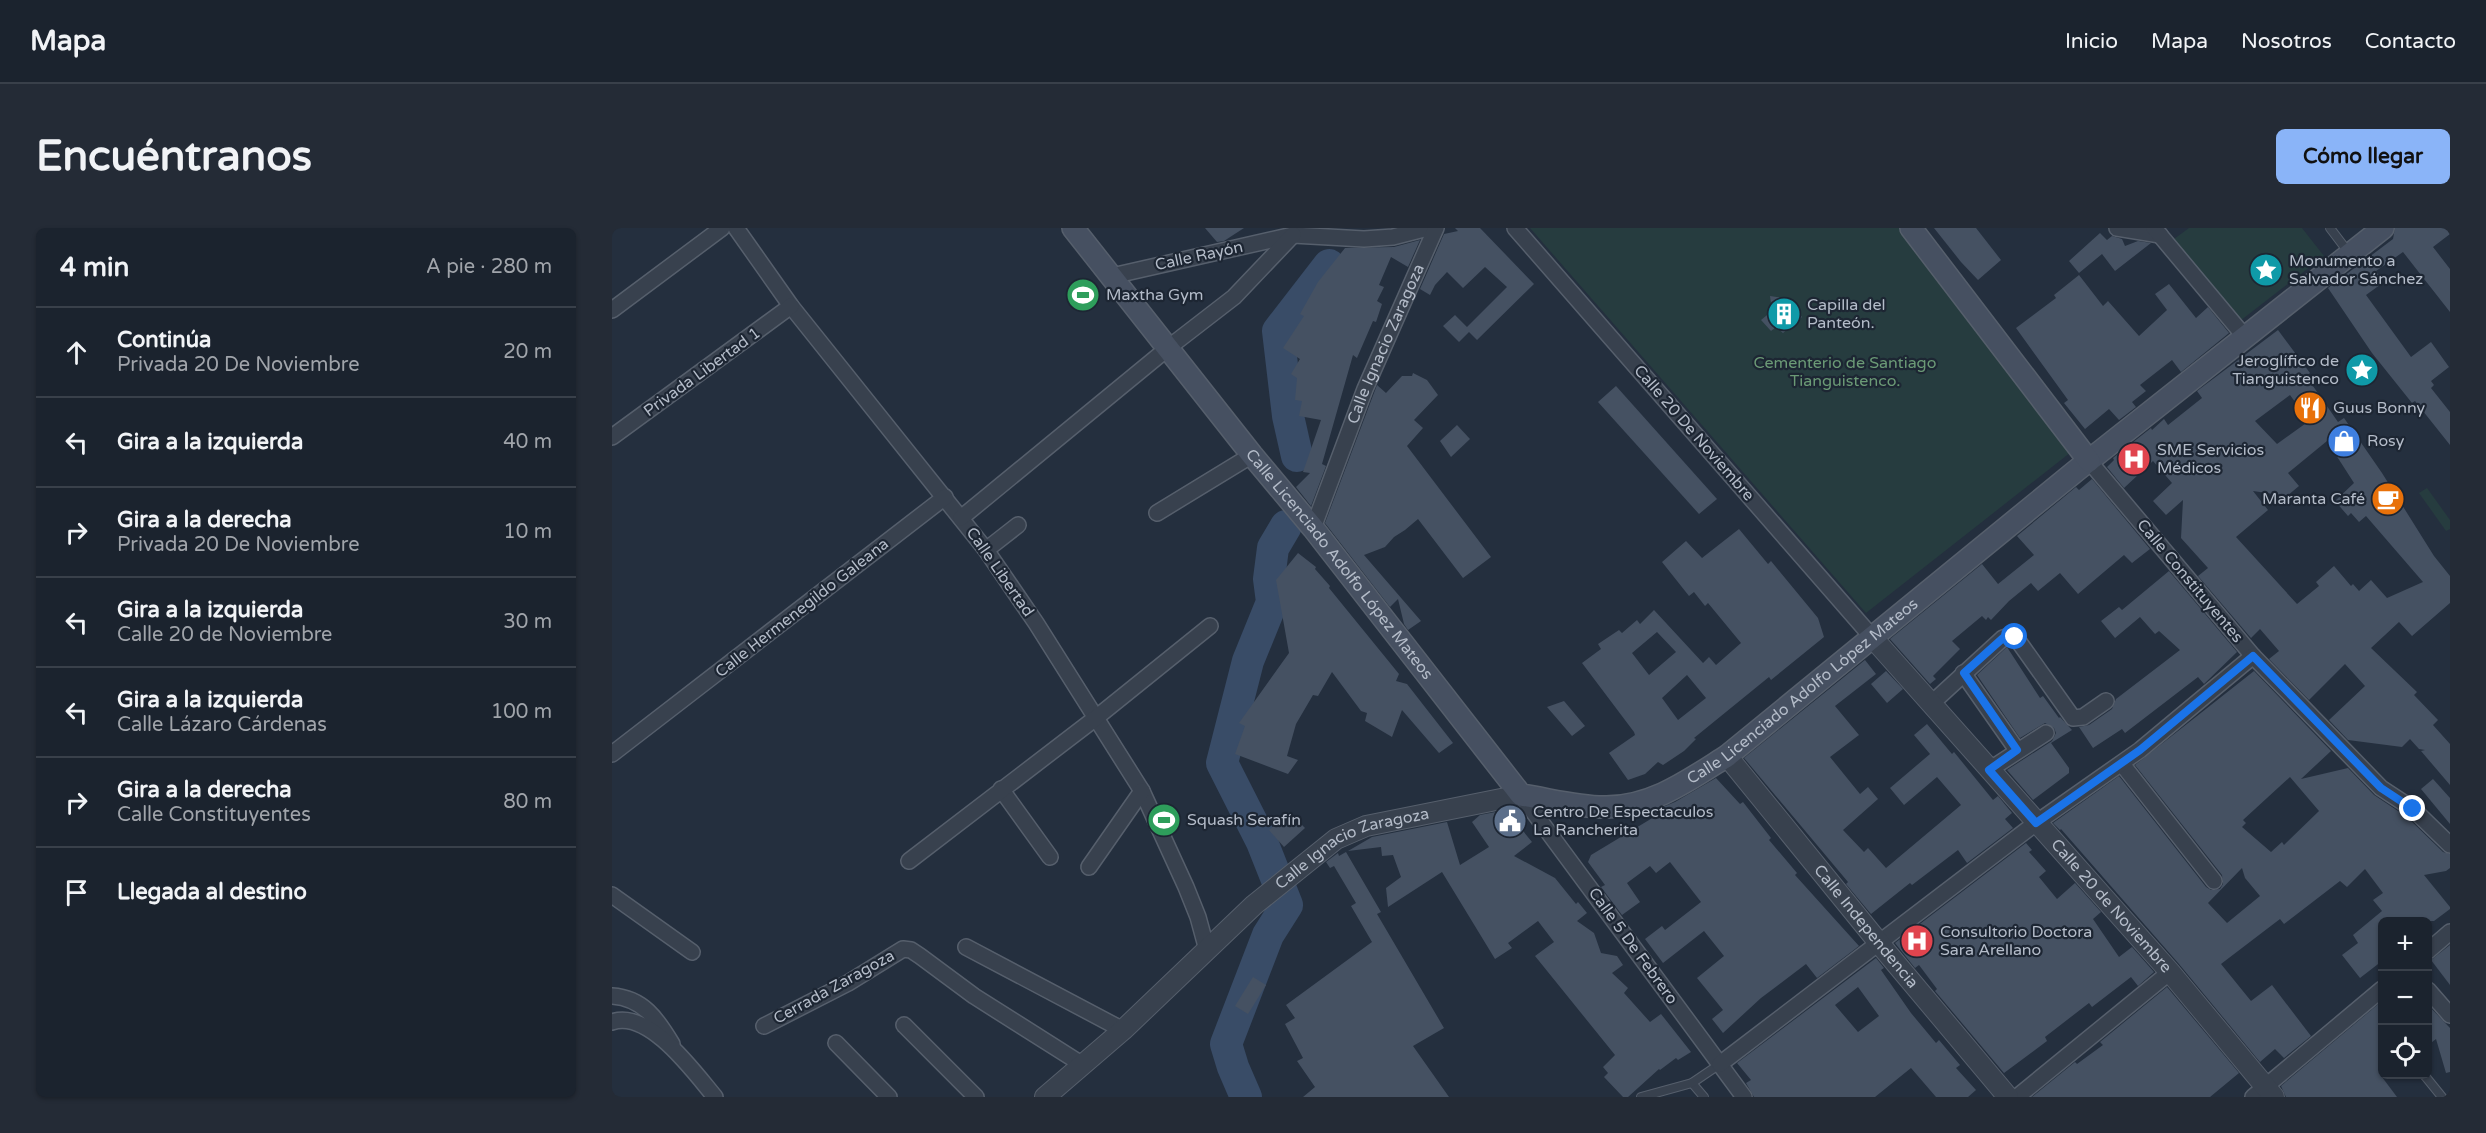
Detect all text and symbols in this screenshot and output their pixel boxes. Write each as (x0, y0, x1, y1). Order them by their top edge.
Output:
text: Mapa (30, 24, 106, 58)
text: Inicio (2065, 29, 2118, 54)
text: Mapa (2151, 29, 2208, 54)
text: Nosotros (2241, 29, 2332, 54)
text: Contacto (2365, 29, 2456, 54)
button: Cómo llegar (2276, 129, 2450, 184)
text: Encuéntranos (36, 131, 312, 182)
street label: Calle Rayón (1153, 237, 1245, 275)
place label: Monumento a Salvador Sánchez (2289, 251, 2423, 289)
text: 4 min (60, 252, 129, 283)
place icon: Monumento a Salvador Sánchez (2248, 252, 2284, 288)
text: A pie · 280 m (426, 255, 552, 279)
street label: Calle Ignacio Zaragoza (1343, 261, 1429, 427)
sports icon: Maxtha Gym (1065, 277, 1101, 313)
place label: Maxtha Gym (1106, 285, 1204, 305)
place label: Capilla del Panteón. (1807, 295, 1885, 333)
building icon: Capilla del Panteón. (1766, 296, 1802, 332)
street label: Privada Libertad 1 (640, 323, 764, 421)
text: Continúa (117, 327, 211, 353)
icon: ahead (60, 336, 93, 369)
text: 20 m (503, 340, 552, 364)
place label: Jeroglífico de Tianguistenco (2232, 351, 2339, 389)
place icon: Jeroglífico de Tianguistenco (2344, 352, 2380, 388)
text: Privada 20 De Noviembre (117, 353, 360, 377)
park label: Cementerio de Santiago Tianguistenco. (1754, 353, 1936, 391)
street label: Calle 20 De Noviembre (1629, 361, 1759, 505)
restaurant icon: Guus Bonny (2292, 390, 2328, 426)
place label: Guus Bonny (2333, 398, 2426, 418)
shop icon: Rosy (2326, 423, 2362, 459)
icon: left (60, 426, 93, 459)
text: Gira a la izquierda (117, 429, 303, 455)
text: 40 m (503, 430, 552, 454)
place label: Rosy (2367, 431, 2405, 451)
place label: SME Servicios Médicos (2157, 440, 2264, 478)
hospital icon: SME Servicios Médicos (2116, 441, 2152, 477)
street label: Calle Licenciado Adolfo López Mateos (1241, 445, 1437, 684)
cafe icon: Maranta Café (2370, 481, 2406, 517)
place label: Maranta Café (2262, 489, 2365, 509)
text: Gira a la derecha (117, 507, 292, 533)
street label: Calle Constituyentes (2133, 515, 2247, 647)
icon: right (60, 516, 93, 549)
text: 10 m (503, 520, 552, 544)
street label: Calle Libertad (962, 523, 1038, 621)
text: Privada 20 De Noviembre (117, 533, 360, 557)
street label: Calle Hermenegildo Galeana (711, 534, 893, 682)
street label: Calle Licenciado Adolfo López Mateos (1683, 594, 1922, 789)
text: Gira a la izquierda (117, 597, 303, 623)
icon: left (60, 606, 93, 639)
text: 30 m (503, 610, 552, 634)
text: Calle 20 de Noviembre (117, 623, 332, 647)
route start (2001, 623, 2027, 649)
text: Gira a la izquierda (117, 687, 303, 713)
icon: left (60, 696, 93, 729)
text: 100 m (491, 700, 552, 724)
text: Calle Lázaro Cárdenas (117, 713, 327, 737)
text: Gira a la derecha (117, 777, 292, 803)
icon: right (60, 786, 93, 819)
text: 80 m (503, 790, 552, 814)
route end (2399, 795, 2425, 821)
sports icon: Squash Serafín (1146, 802, 1182, 838)
place label: Centro De Espectaculos La Rancherita (1533, 802, 1714, 840)
text: Calle Constituyentes (117, 803, 311, 827)
public building icon: Centro De Espectaculos La Rancherita (1492, 803, 1528, 839)
street label: Calle Ignacio Zaragoza (1271, 804, 1431, 894)
place label: Squash Serafín (1187, 810, 1301, 830)
street label: Calle 20 de Noviembre (2046, 835, 2176, 977)
street label: Calle Independencia (1809, 861, 1923, 992)
icon: arrive (60, 876, 93, 909)
text: Llegada al destino (117, 879, 307, 905)
street label: Calle 5 De Febrero (1584, 884, 1682, 1008)
map controls (2378, 917, 2432, 1079)
button: + (2378, 917, 2432, 971)
place label: Consultorio Doctora Sara Arellano (1940, 922, 2092, 960)
hospital icon: Consultorio Doctora Sara Arellano (1899, 923, 1935, 959)
street label: Cerrada Zaragoza (770, 945, 898, 1029)
button: − (2378, 971, 2432, 1025)
button: locate (2378, 1025, 2432, 1079)

